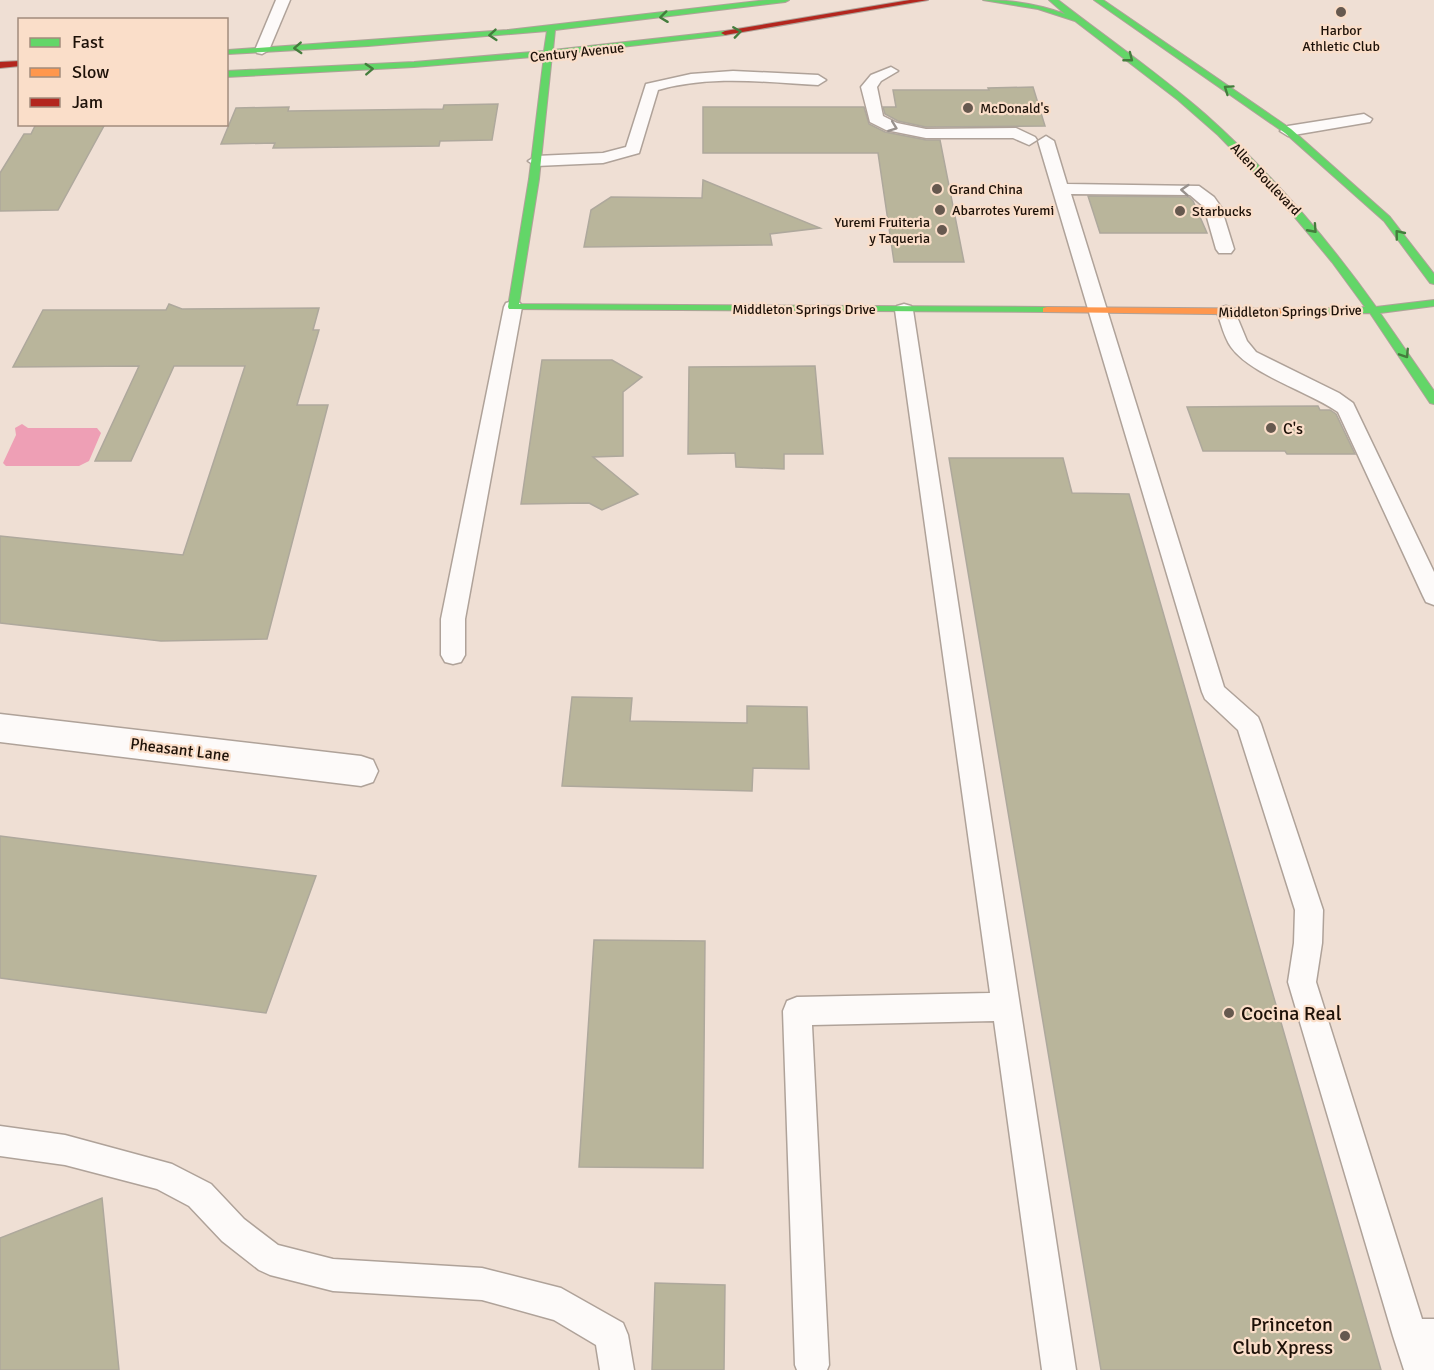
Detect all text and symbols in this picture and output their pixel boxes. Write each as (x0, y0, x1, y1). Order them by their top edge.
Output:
marker: Harbor Athletic Club (1334, 5, 1348, 19)
one-way arrow (660, 10, 669, 23)
legend (18, 18, 228, 126)
place label: Harbor Athletic Club (1302, 22, 1380, 55)
one-way arrow (733, 26, 742, 38)
one-way arrow (488, 28, 497, 41)
text: Fast (72, 31, 104, 53)
street label: Century Avenue (529, 39, 625, 66)
one-way arrow (294, 42, 303, 55)
one-way arrow (1123, 51, 1134, 62)
text: Slow (72, 61, 109, 83)
one-way arrow (364, 62, 373, 75)
one-way arrow (1224, 85, 1235, 96)
text: Jam (72, 91, 103, 113)
place label: McDonald's (980, 100, 1049, 117)
marker: McDonald's (961, 101, 975, 115)
one-way arrow (886, 120, 897, 132)
street label: Allen Boulevard (1227, 140, 1304, 219)
place label: Grand China (949, 181, 1023, 198)
marker: Grand China (930, 182, 944, 196)
one-way arrow (1180, 184, 1189, 197)
place label: Abarrotes Yuremi (952, 202, 1054, 219)
marker: Abarrotes Yuremi (933, 203, 947, 217)
place label: Starbucks (1192, 203, 1252, 220)
marker: Starbucks (1173, 204, 1187, 218)
place label: Yuremi Fruiteria y Taqueria (834, 214, 930, 247)
one-way arrow (1306, 222, 1317, 233)
marker: Yuremi Fruiteria y Taqueria (935, 223, 949, 237)
one-way arrow (1395, 230, 1406, 241)
street label: Middleton Springs Drive (732, 301, 876, 318)
street label: Middleton Springs Drive (1218, 302, 1362, 321)
one-way arrow (1398, 348, 1409, 359)
place label: C's (1283, 419, 1303, 439)
marker: C's (1264, 421, 1278, 435)
street label: Pheasant Lane (129, 734, 231, 766)
place label: Cocina Real (1241, 1001, 1342, 1026)
marker: Cocina Real (1222, 1006, 1236, 1020)
place label: Princeton Club Xpress (1233, 1312, 1333, 1360)
marker: Princeton Club Xpress (1338, 1329, 1352, 1343)

